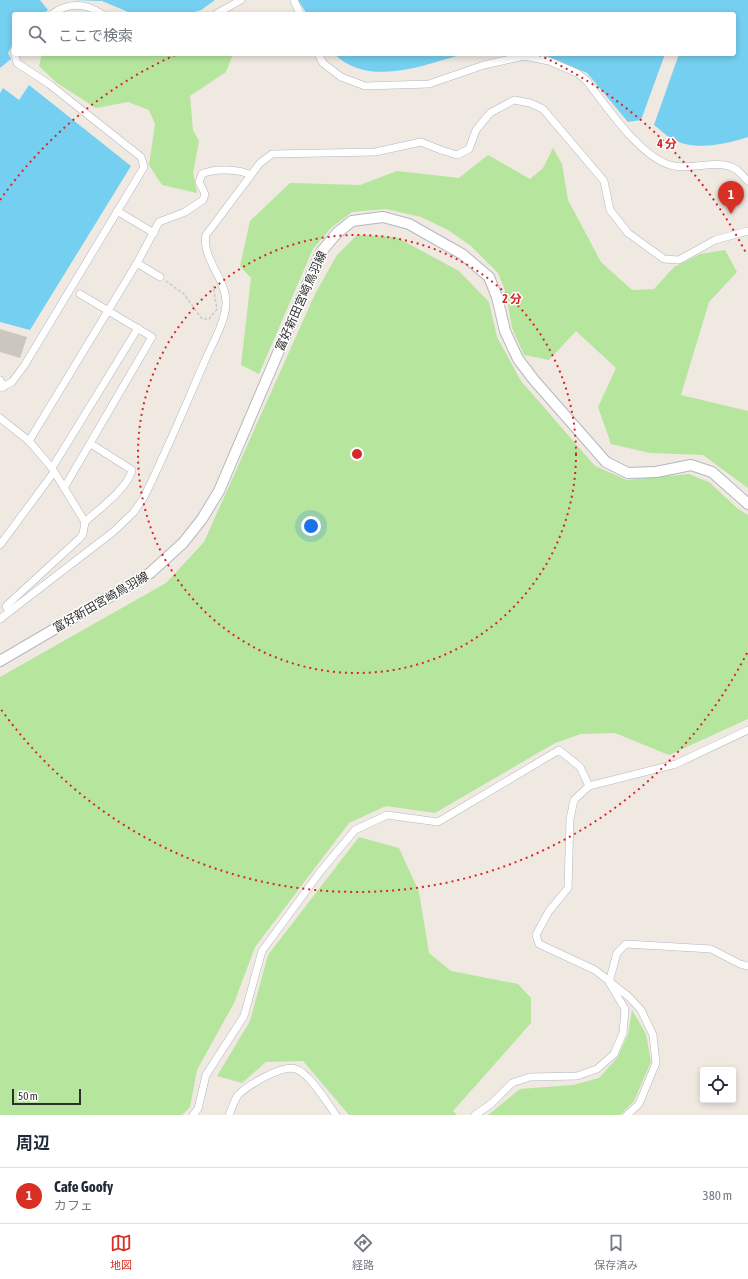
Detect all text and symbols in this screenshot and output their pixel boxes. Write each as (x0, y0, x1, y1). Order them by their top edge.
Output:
search box (12, 12, 736, 56)
icon: search (26, 23, 48, 45)
text: ここで検索 (58, 27, 133, 44)
text: 4 分 (656, 137, 677, 151)
pin: 1 (718, 181, 744, 214)
street label: 富好新田宮崎鳥羽線 (273, 249, 329, 353)
text: 2 分 (502, 292, 522, 306)
centre of rings (350, 447, 364, 461)
your location (301, 516, 321, 536)
street label: 富好新田宮崎鳥羽線 (51, 569, 151, 635)
map controls (700, 1067, 736, 1103)
button: locate (700, 1067, 736, 1103)
scale bar (12, 1087, 81, 1106)
text: 50 m (18, 1090, 38, 1102)
text: 周辺 (16, 1133, 50, 1153)
text: Cafe Goofy (54, 1178, 113, 1195)
text: 1 (26, 1188, 32, 1203)
text: 380 m (703, 1188, 732, 1203)
text: カフェ (54, 1198, 93, 1213)
tab: 地図 (110, 1232, 132, 1272)
tab: 経路 (352, 1232, 374, 1272)
tab: 保存済み (594, 1232, 638, 1272)

